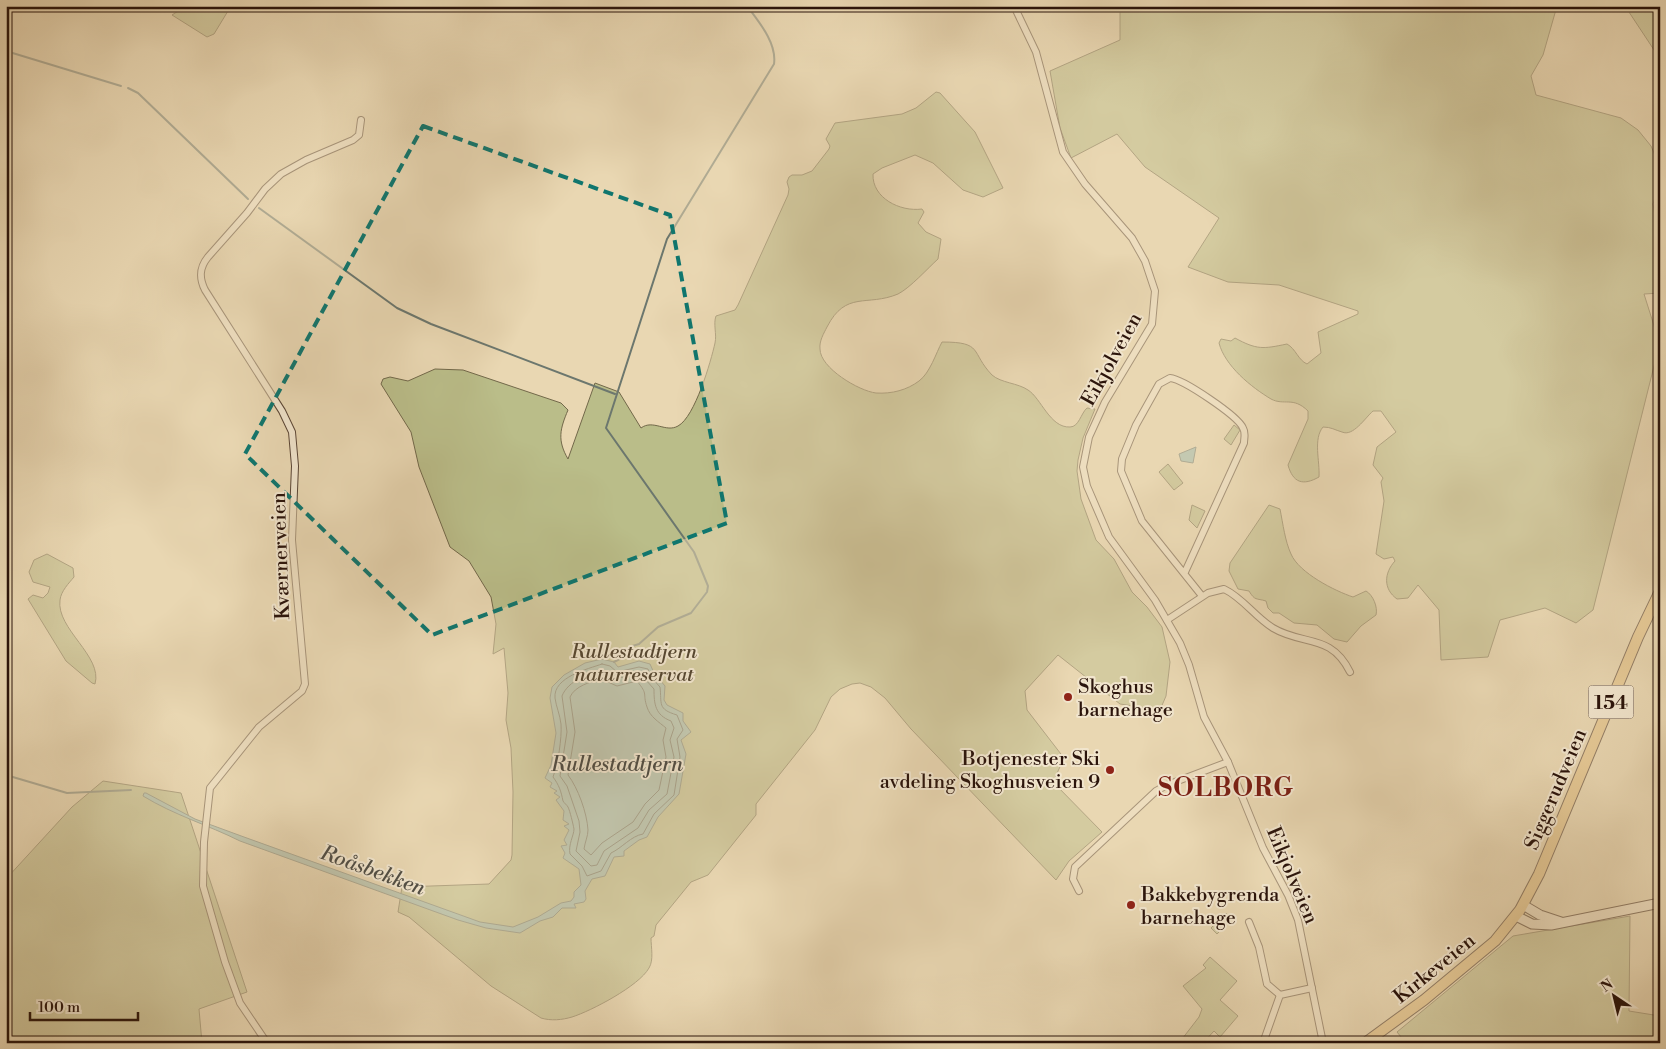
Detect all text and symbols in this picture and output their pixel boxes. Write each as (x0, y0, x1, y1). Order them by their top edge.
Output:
street label: Eikjolveien (1076, 308, 1148, 411)
street label: Kværnerveien (267, 492, 296, 620)
park label: Rullestadtjern naturreservat (570, 640, 698, 688)
place label: Skoghus barnehage (1078, 675, 1173, 723)
road number: 154 (1588, 686, 1634, 719)
marker: Skoghus barnehage (1062, 691, 1074, 703)
street label: Siggerudveien (1520, 725, 1593, 854)
place label: Botjenester Ski avdeling Skoghusveien 9 (880, 747, 1100, 795)
water label: Rullestadtjern (550, 752, 683, 778)
marker: Botjenester Ski avdeling Skoghusveien 9 (1104, 764, 1116, 776)
district label: SOLBORG (1158, 773, 1294, 804)
street label: Eikjolveien (1260, 823, 1323, 928)
water label: Roåsbekken (316, 840, 429, 902)
place label: Bakkebygrenda barnehage (1140, 883, 1280, 931)
marker: Bakkebygrenda barnehage (1125, 899, 1137, 911)
street label: Kirkeveien (1389, 928, 1481, 1010)
north arrow (1588, 972, 1638, 1022)
text: N (1597, 976, 1617, 997)
scale bar (30, 989, 138, 1021)
text: 100 m (38, 998, 80, 1017)

